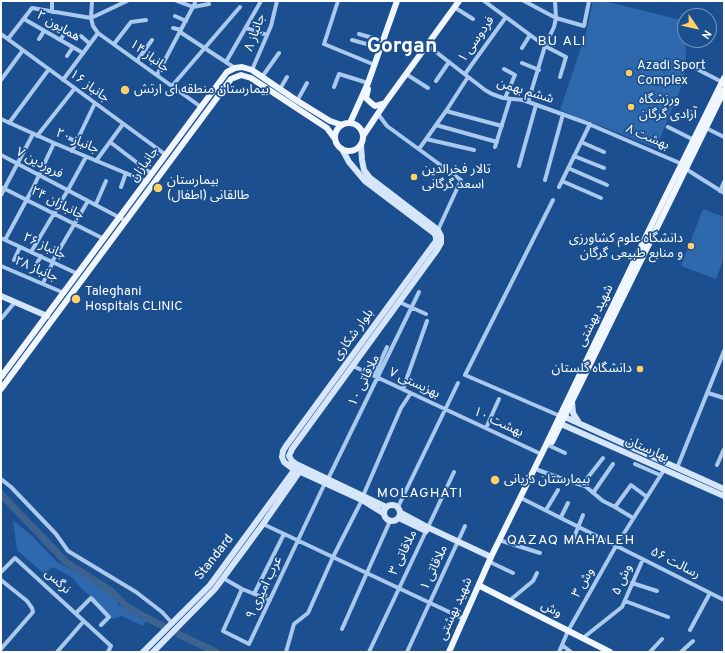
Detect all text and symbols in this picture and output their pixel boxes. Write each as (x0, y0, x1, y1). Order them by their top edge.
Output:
street label: ۲ همایون (33, 8, 83, 46)
north arrow (677, 8, 717, 48)
street label: جانباز ۸ (242, 12, 270, 54)
street label: ۱ فردوسی (455, 14, 499, 66)
text: N (698, 27, 714, 41)
district label: BU ALI (537, 34, 587, 50)
district label: Gorgan (367, 35, 437, 61)
street label: جانباز ۱۴ (126, 37, 172, 77)
place label: Azadi Sport Complex (637, 58, 706, 89)
street label: جانباز ۱۶ (66, 67, 112, 107)
marker: Azadi Sport Complex (624, 68, 634, 78)
street label: ششم بهمن (495, 76, 555, 108)
place label: بیمارستان منطقه ای ارتش (134, 82, 269, 98)
marker: بیمارستان منطقه ای ارتش (119, 84, 131, 96)
place label: ورزشگاه آزادی گرگان (639, 92, 697, 123)
marker: ورزشگاه آزادی گرگان (626, 102, 636, 112)
street label: ۸ بهشت (623, 122, 671, 154)
street label: ۲۰ جانباز (53, 126, 101, 158)
street label: جانبازان (127, 144, 163, 186)
street label: فروردین ۷ (13, 145, 65, 183)
place label: تالار فخرالدین اسعد گرگانی (422, 162, 491, 193)
marker: تالار فخرالدین اسعد گرگانی (409, 172, 419, 182)
place label: بیمارستان طالقانی (اطفال) (167, 173, 249, 204)
marker: بیمارستان طالقانی (اطفال) (152, 182, 164, 194)
street label: جانبازان ۲۴ (28, 184, 86, 224)
street label: جانباز ۲۶ (20, 230, 68, 264)
place label: دانشگاه علوم کشاورزی و منابع طبیعی گرگان (569, 231, 683, 262)
marker: دانشگاه علوم کشاورزی و منابع طبیعی گرگان (686, 241, 696, 251)
street label: جانباز ۲۸ (12, 254, 60, 286)
street label: شهید بهشتی (574, 282, 618, 350)
place label: Taleghani Hospitals CLINIC (85, 284, 183, 315)
marker: Taleghani Hospitals CLINIC (70, 293, 82, 305)
street label: بلوار شکاری (330, 306, 378, 364)
street label: ۱۰ ملاقاتی (346, 353, 384, 409)
place label: دانشگاه گلستان (552, 361, 632, 377)
marker: دانشگاه گلستان (635, 364, 645, 374)
street label: ۷ بهزیستی (386, 365, 442, 403)
street label: بهشت ۱۰ (471, 405, 525, 441)
street label: بهارستان (623, 434, 671, 466)
place label: بیمارستان دزیانی (504, 472, 590, 488)
marker: بیمارستان دزیانی (489, 474, 501, 486)
district label: MOLAGHATI (377, 486, 463, 502)
street label: ملاقاتی ۳ (386, 528, 422, 578)
street label: Standard (192, 532, 238, 584)
district label: QAZAQ MAHALEH (507, 533, 635, 549)
street label: ملاقاتی ۱ (418, 543, 452, 593)
street label: ۵۶ رسالت (647, 545, 703, 583)
street label: ۹ عرب امیری (244, 554, 286, 622)
street label: وش ۵ (609, 562, 637, 598)
street label: وش ۳ (569, 565, 599, 601)
street label: نرگس (41, 566, 73, 598)
street label: شهید بهشتی (435, 575, 477, 643)
street label: وش (538, 598, 564, 622)

